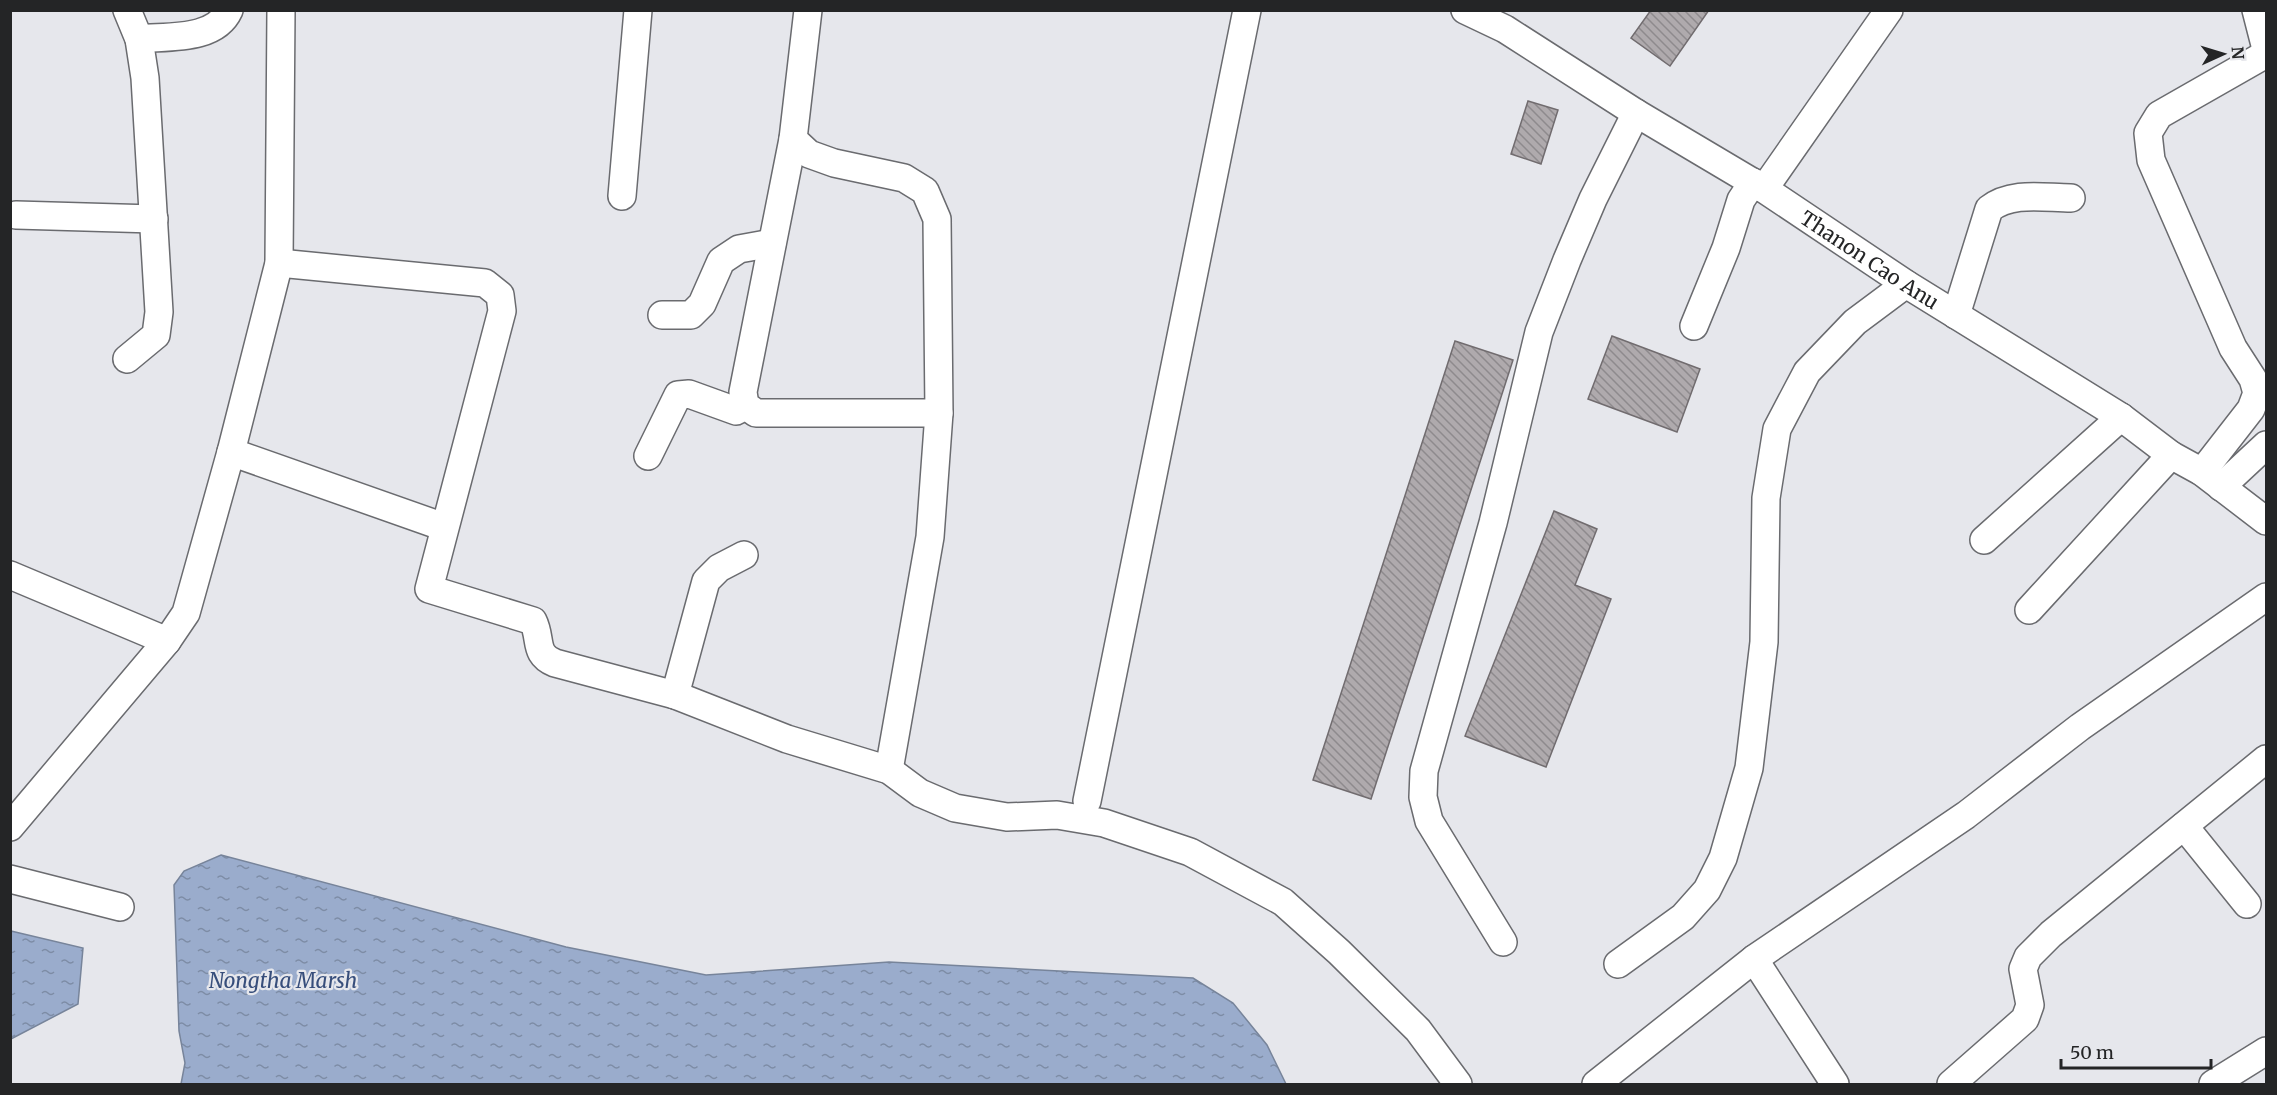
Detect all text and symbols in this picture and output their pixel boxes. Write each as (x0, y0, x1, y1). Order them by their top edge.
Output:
north arrow (2193, 24, 2253, 84)
text: N (2228, 46, 2248, 60)
street label: Thanon Cao Anu (1796, 205, 1944, 314)
water label: Nongtha Marsh (209, 967, 357, 994)
scale bar (2061, 1032, 2211, 1070)
text: 50 m (2070, 1041, 2114, 1064)

